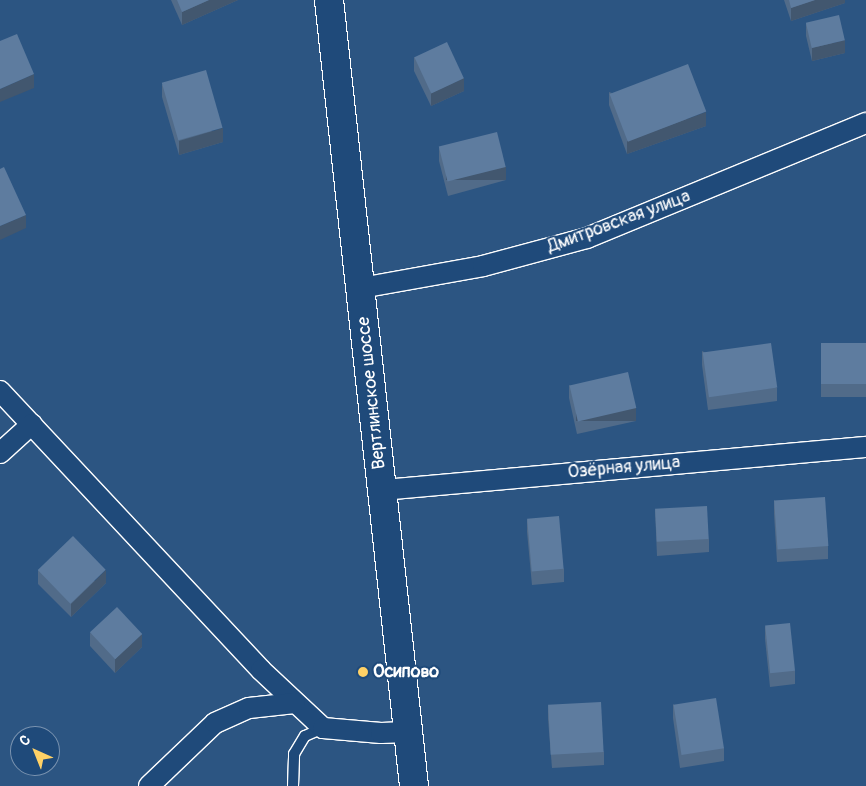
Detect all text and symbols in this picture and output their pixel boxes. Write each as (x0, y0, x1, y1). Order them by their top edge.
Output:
street label: Дмитровская улица (545, 186, 693, 258)
street label: Вертлинское шоссе (353, 316, 391, 470)
street label: Озёрная улица (567, 452, 681, 484)
place label: Осипово (373, 661, 439, 683)
marker: Осипово (357, 666, 369, 678)
north arrow (10, 726, 60, 776)
text: С (16, 731, 34, 750)

